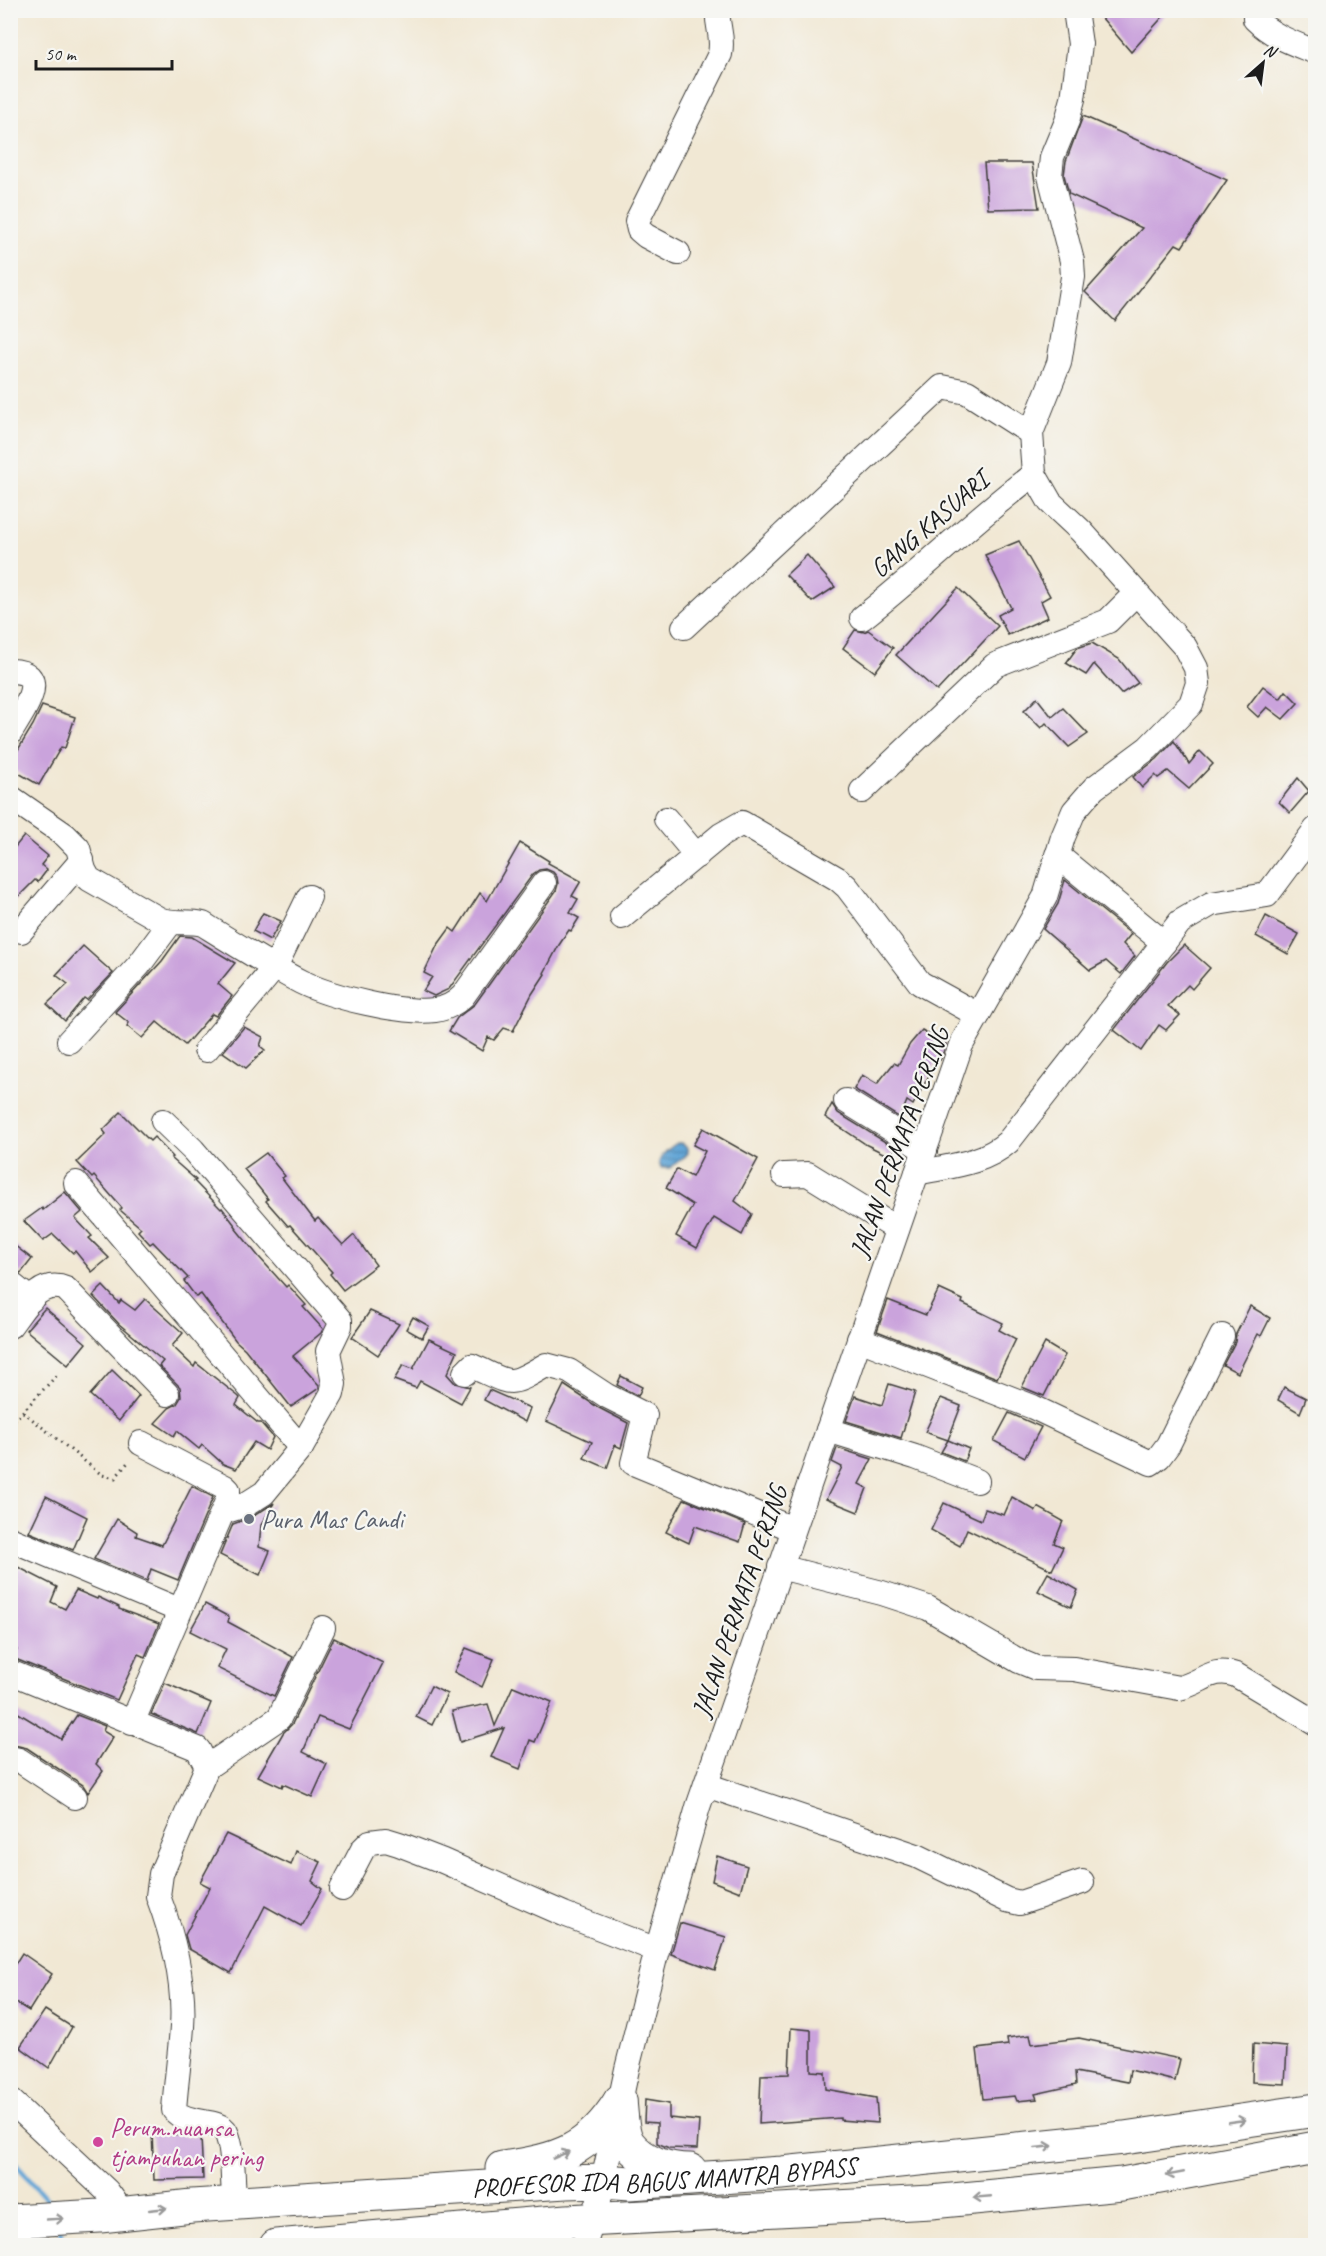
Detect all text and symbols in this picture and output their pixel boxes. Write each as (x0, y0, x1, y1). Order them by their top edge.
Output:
scale bar (36, 33, 172, 71)
north arrow (1233, 33, 1293, 93)
text: N (1261, 39, 1281, 63)
text: 50 m (45, 43, 78, 65)
street label: GANG KASUARI (863, 460, 999, 585)
street label: JALAN PERMATA PERING (842, 1020, 958, 1264)
street label: JALAN PERMATA PERING (684, 1478, 796, 1723)
place label: Pura Mas Candi (261, 1503, 406, 1536)
marker: Pura Mas Candi (242, 1512, 256, 1526)
place label: Perum.nuansa tjampuhan pering (110, 2111, 265, 2174)
one-way arrow (1227, 2116, 1246, 2127)
marker: Perum.nuansa tjampuhan pering (91, 2135, 105, 2149)
one-way arrow (1033, 2141, 1053, 2152)
street label: PROFESOR IDA BAGUS MANTRA BYPASS (471, 2149, 863, 2205)
one-way arrow (551, 2149, 569, 2160)
one-way arrow (1166, 2169, 1186, 2180)
one-way arrow (972, 2192, 992, 2203)
one-way arrow (147, 2203, 167, 2214)
one-way arrow (45, 2213, 65, 2224)

